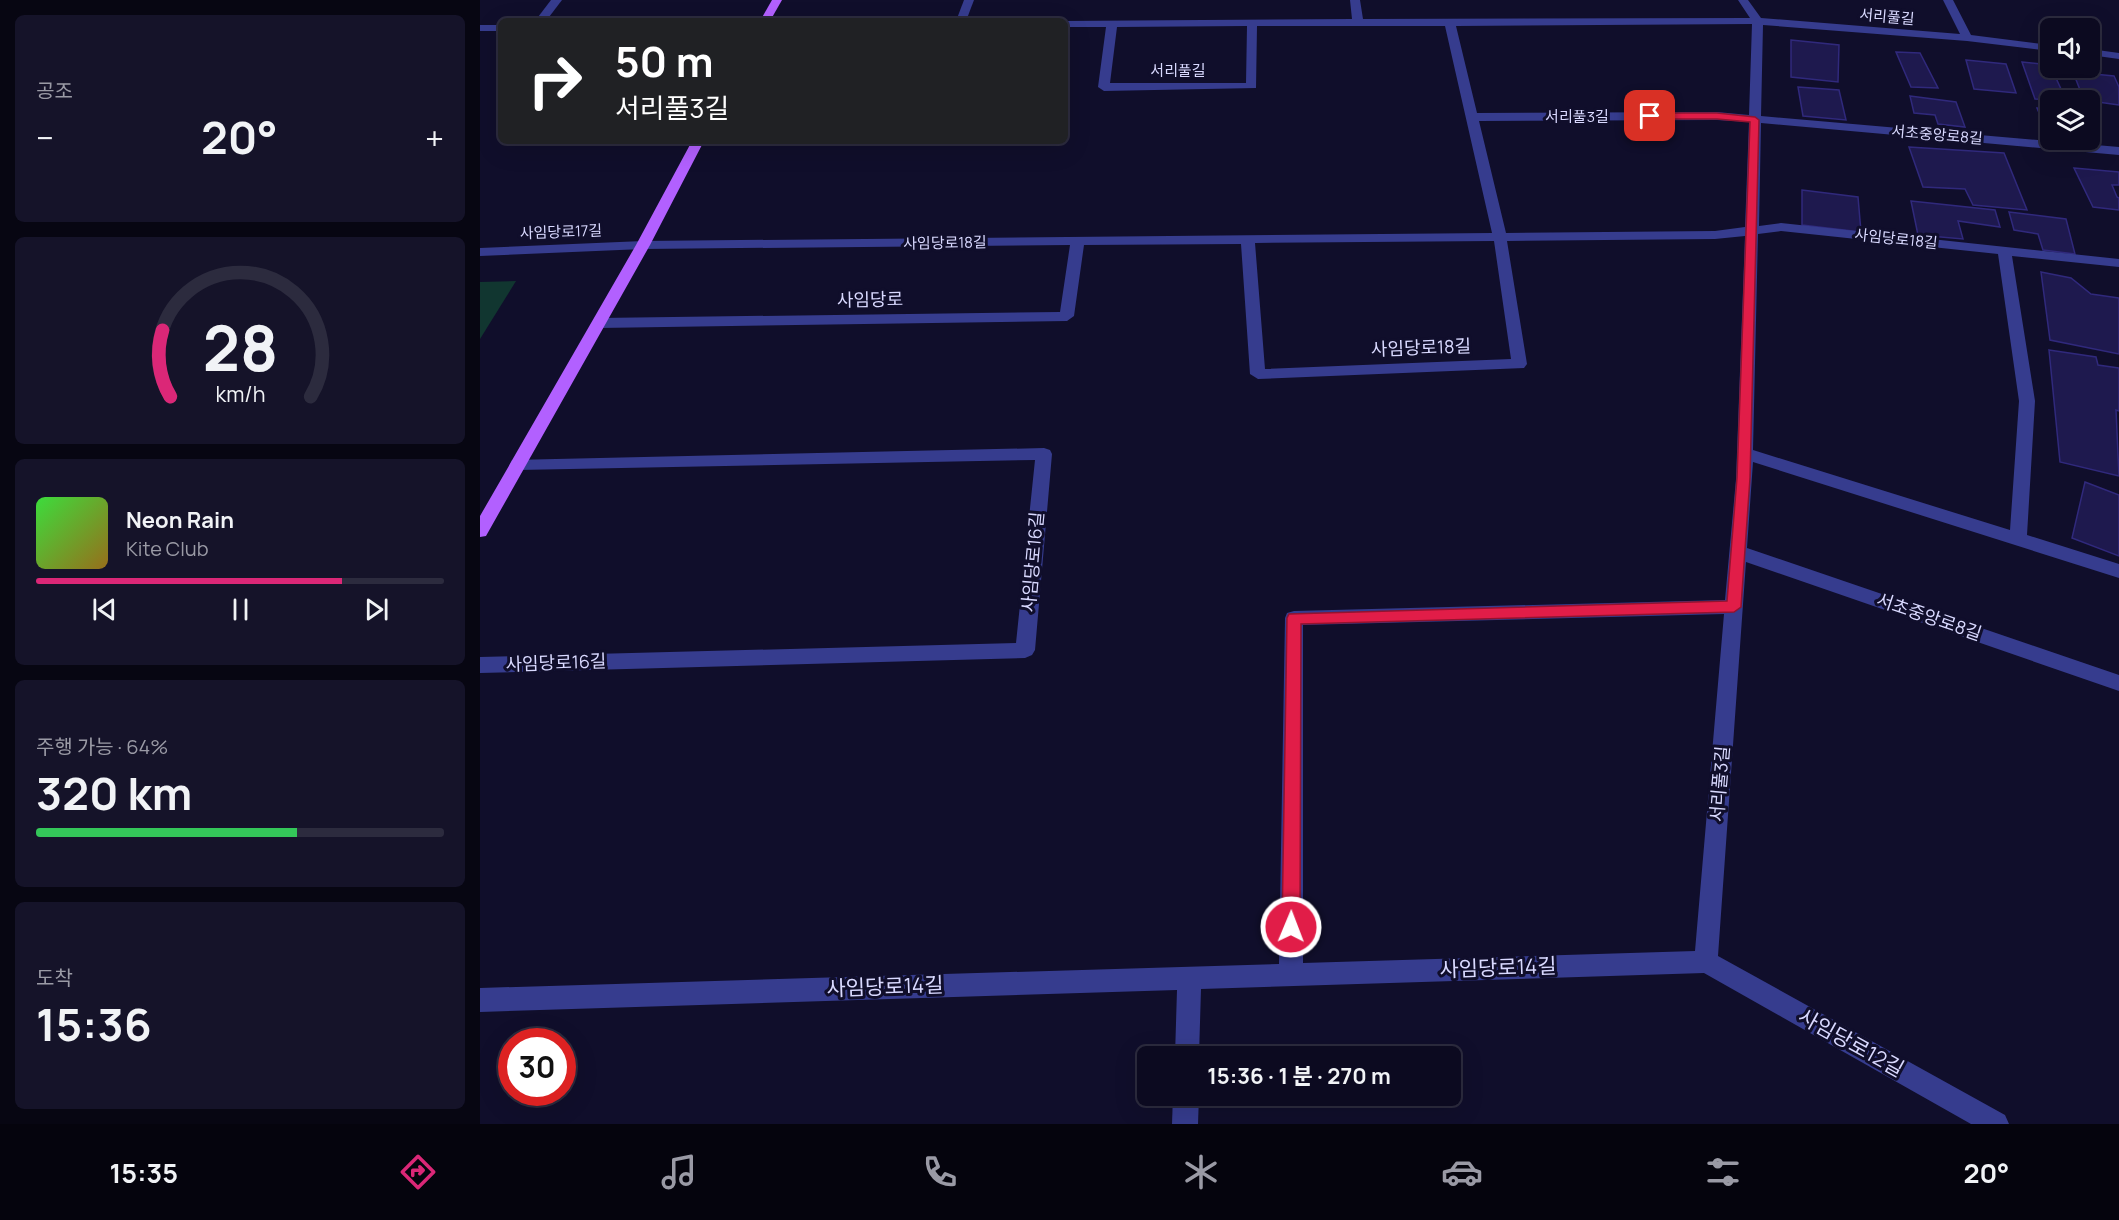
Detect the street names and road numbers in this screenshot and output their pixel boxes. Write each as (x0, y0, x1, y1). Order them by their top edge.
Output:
street label: 서리풀길 (1859, 4, 1915, 29)
street label: 서리풀길 (1150, 60, 1206, 81)
street label: 서리풀3길 (1545, 106, 1609, 127)
street label: 서초중앙로8길 (1891, 120, 1984, 149)
street label: 사임당로17길 (519, 220, 603, 243)
street label: 사임당로18길 (1853, 224, 1939, 253)
street label: 사임당로18길 (903, 231, 987, 254)
street label: 사임당로 (837, 286, 903, 312)
street label: 사임당로18길 (1370, 333, 1471, 361)
street label: 사임당로16길 (1016, 511, 1048, 613)
street label: 서초중앙로8길 (1874, 587, 1985, 645)
street label: 사임당로16길 (505, 648, 607, 676)
street label: 서리풀3길 (1704, 745, 1734, 823)
street label: 사임당로14길 (1439, 951, 1557, 983)
street label: 사임당로14길 (826, 970, 944, 1002)
street label: 사임당로12길 (1794, 1002, 1909, 1083)

